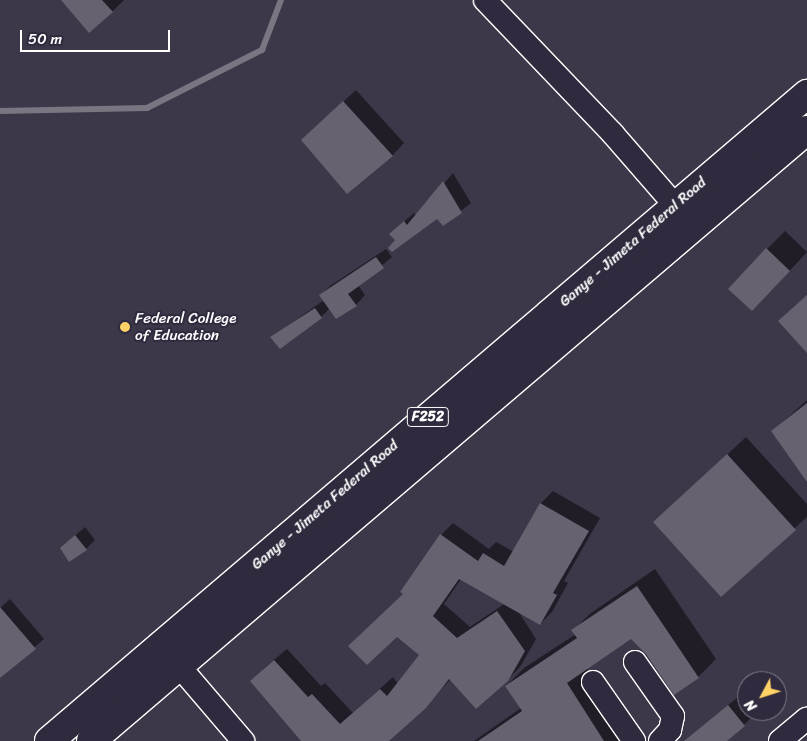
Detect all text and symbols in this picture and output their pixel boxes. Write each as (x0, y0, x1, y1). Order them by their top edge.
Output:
scale bar (22, 20, 172, 52)
text: 50 m (28, 26, 62, 52)
street label: Ganye - Jimeta Federal Road (556, 173, 710, 311)
place label: Federal College of Education (135, 309, 236, 344)
marker: Federal College of Education (119, 321, 131, 333)
road number: F252 (407, 406, 449, 428)
street label: Ganye - Jimeta Federal Road (248, 436, 402, 574)
north arrow (737, 671, 787, 721)
text: N (738, 694, 764, 717)

